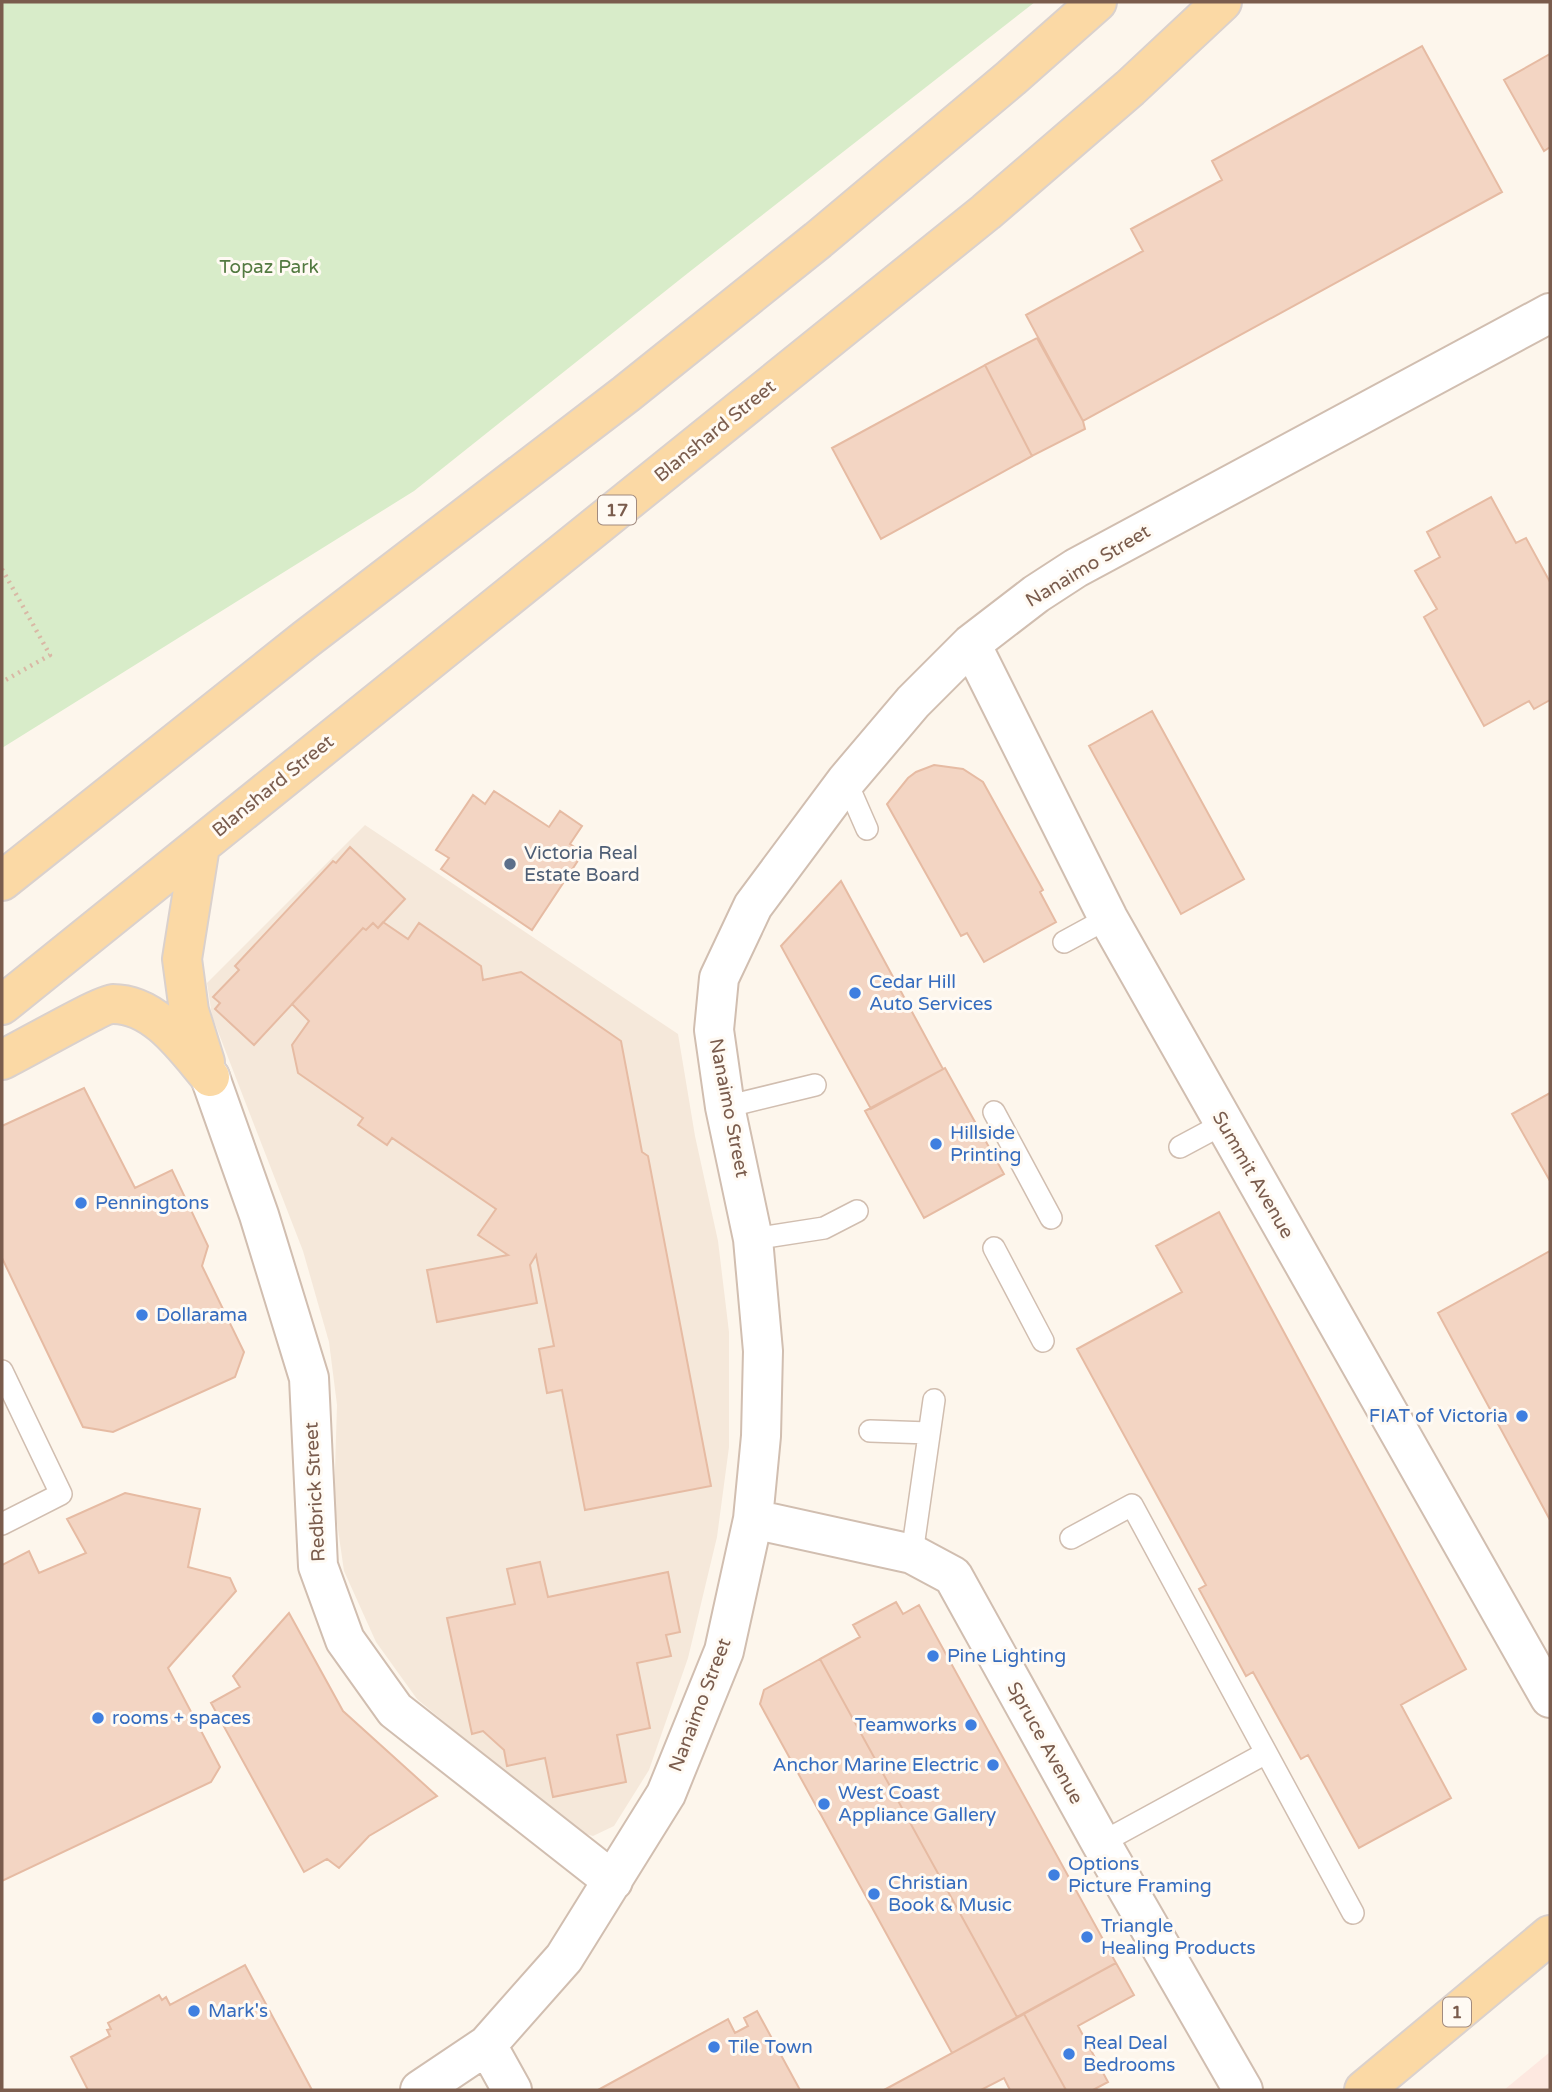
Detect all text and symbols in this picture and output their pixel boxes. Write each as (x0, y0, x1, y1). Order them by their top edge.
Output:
park label: Topaz Park (219, 256, 319, 278)
street label: Blanshard Street (650, 375, 780, 487)
road number: 17 (598, 496, 636, 524)
street label: Nanaimo Street (1022, 520, 1154, 612)
street label: Blanshard Street (208, 730, 338, 842)
place label: Victoria Real Estate Board (524, 842, 640, 886)
marker: Victoria Real Estate Board (502, 856, 518, 872)
place label: Cedar Hill Auto Services (869, 971, 993, 1015)
marker: Cedar Hill Auto Services (847, 985, 863, 1001)
street label: Nanaimo Street (705, 1037, 753, 1179)
street label: Summit Avenue (1208, 1108, 1298, 1242)
place label: Hillside Printing (950, 1122, 1022, 1166)
marker: Hillside Printing (928, 1136, 944, 1152)
place label: Penningtons (95, 1192, 209, 1214)
marker: Penningtons (73, 1195, 89, 1211)
place label: Dollarama (156, 1304, 248, 1326)
marker: Dollarama (134, 1307, 150, 1323)
place label: FIAT of Victoria (1369, 1405, 1508, 1427)
marker: FIAT of Victoria (1514, 1408, 1530, 1424)
street label: Redbrick Street (300, 1422, 330, 1562)
street label: Nanaimo Street (664, 1635, 736, 1775)
place label: Pine Lighting (947, 1645, 1066, 1667)
marker: Pine Lighting (925, 1648, 941, 1664)
street label: Spruce Avenue (1002, 1678, 1088, 1808)
place label: rooms + spaces (112, 1707, 251, 1729)
marker: rooms + spaces (90, 1710, 106, 1726)
place label: Teamworks (855, 1714, 957, 1736)
marker: Teamworks (963, 1717, 979, 1733)
place label: Anchor Marine Electric (772, 1754, 979, 1776)
marker: Anchor Marine Electric (985, 1757, 1001, 1773)
place label: West Coast Appliance Gallery (838, 1782, 996, 1826)
marker: West Coast Appliance Gallery (816, 1796, 832, 1812)
place label: Options Picture Framing (1068, 1853, 1212, 1897)
marker: Options Picture Framing (1046, 1867, 1062, 1883)
place label: Christian Book & Music (888, 1872, 1012, 1916)
marker: Christian Book & Music (866, 1886, 882, 1902)
place label: Triangle Healing Products (1101, 1915, 1256, 1959)
marker: Triangle Healing Products (1079, 1929, 1095, 1945)
road number: 1 (1443, 1998, 1471, 2026)
place label: Mark's (208, 2000, 268, 2022)
marker: Mark's (186, 2003, 202, 2019)
place label: Real Deal Bedrooms (1083, 2032, 1175, 2076)
place label: Tile Town (728, 2036, 813, 2058)
marker: Tile Town (706, 2039, 722, 2055)
marker: Real Deal Bedrooms (1061, 2046, 1077, 2062)

